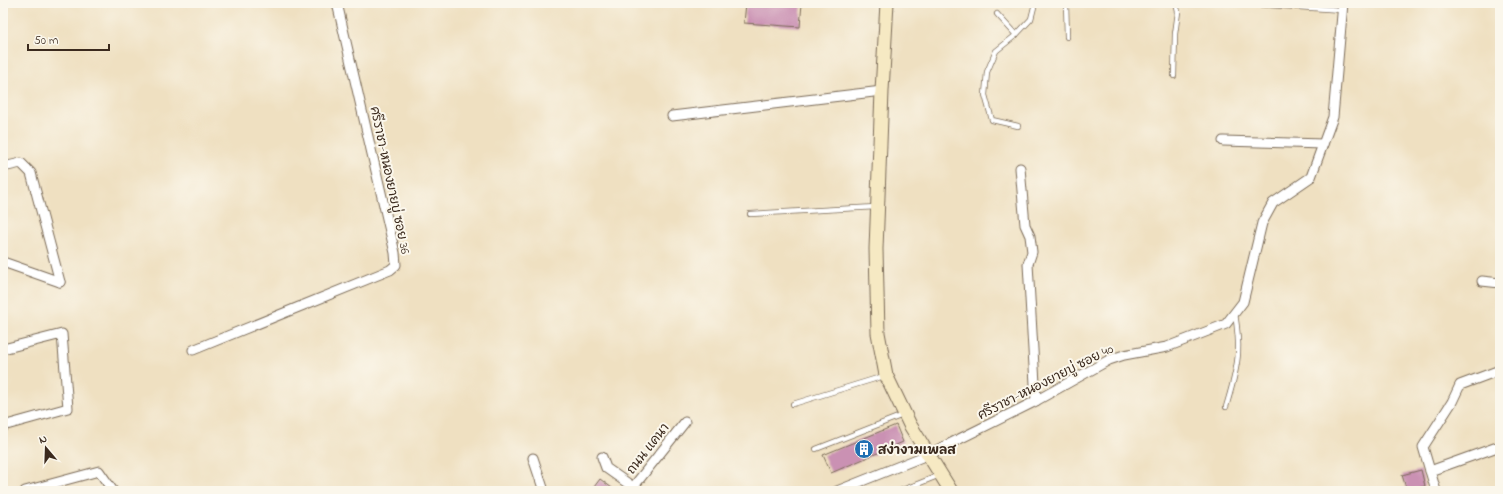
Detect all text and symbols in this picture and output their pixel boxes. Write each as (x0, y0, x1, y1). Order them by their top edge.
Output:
scale bar (28, 26, 109, 52)
text: 50 m (34, 32, 58, 50)
street label: ศรีราชา-หนองยายบู่ ซอย 36 (365, 105, 414, 256)
street label: ศรีราชา-หนองยายบู่ ซอย 40 (975, 340, 1117, 425)
street label: ถนน แคนา (622, 419, 674, 478)
north arrow (26, 428, 66, 468)
text: N (37, 431, 49, 448)
building icon: สง่างามเพลส (853, 438, 875, 460)
place label: สง่างามเพลส (878, 441, 956, 460)

